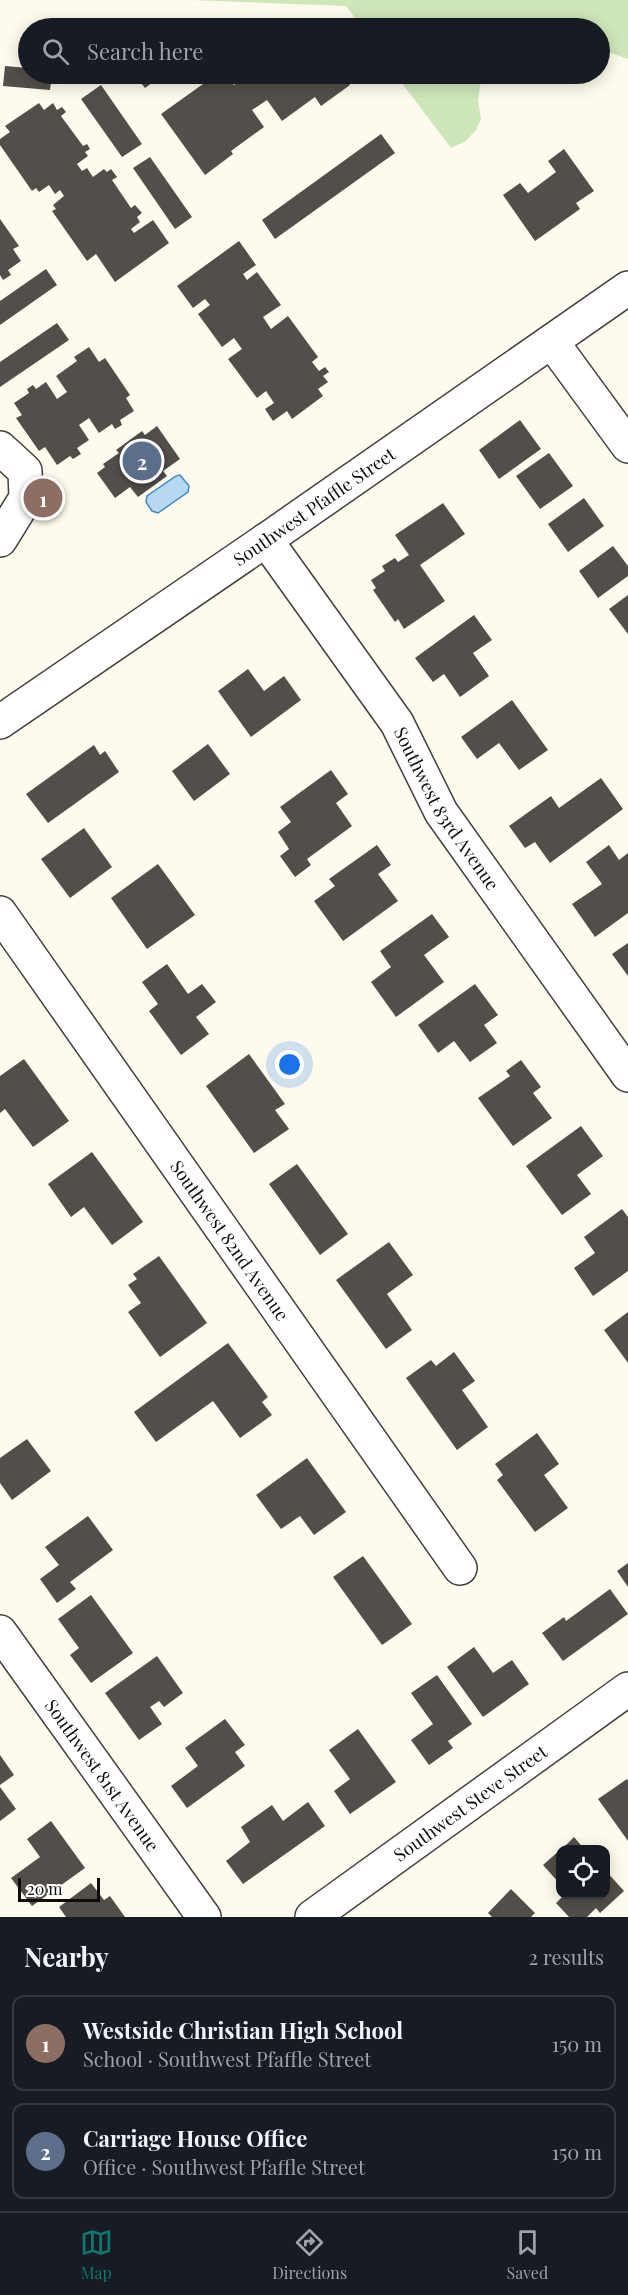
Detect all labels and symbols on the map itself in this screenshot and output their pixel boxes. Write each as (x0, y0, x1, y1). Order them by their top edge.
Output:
pin: 2 (122, 438, 162, 484)
street label: Southwest Pfaffle Street (228, 441, 400, 571)
pin: 1 (24, 476, 63, 520)
street label: Southwest 83rd Avenue (389, 723, 505, 895)
your location (275, 1050, 304, 1079)
street label: Southwest 82nd Avenue (165, 1155, 295, 1325)
street label: Southwest 81st Avenue (40, 1694, 165, 1856)
street label: Southwest Steve Street (388, 1739, 552, 1866)
scale bar (18, 1875, 100, 1902)

